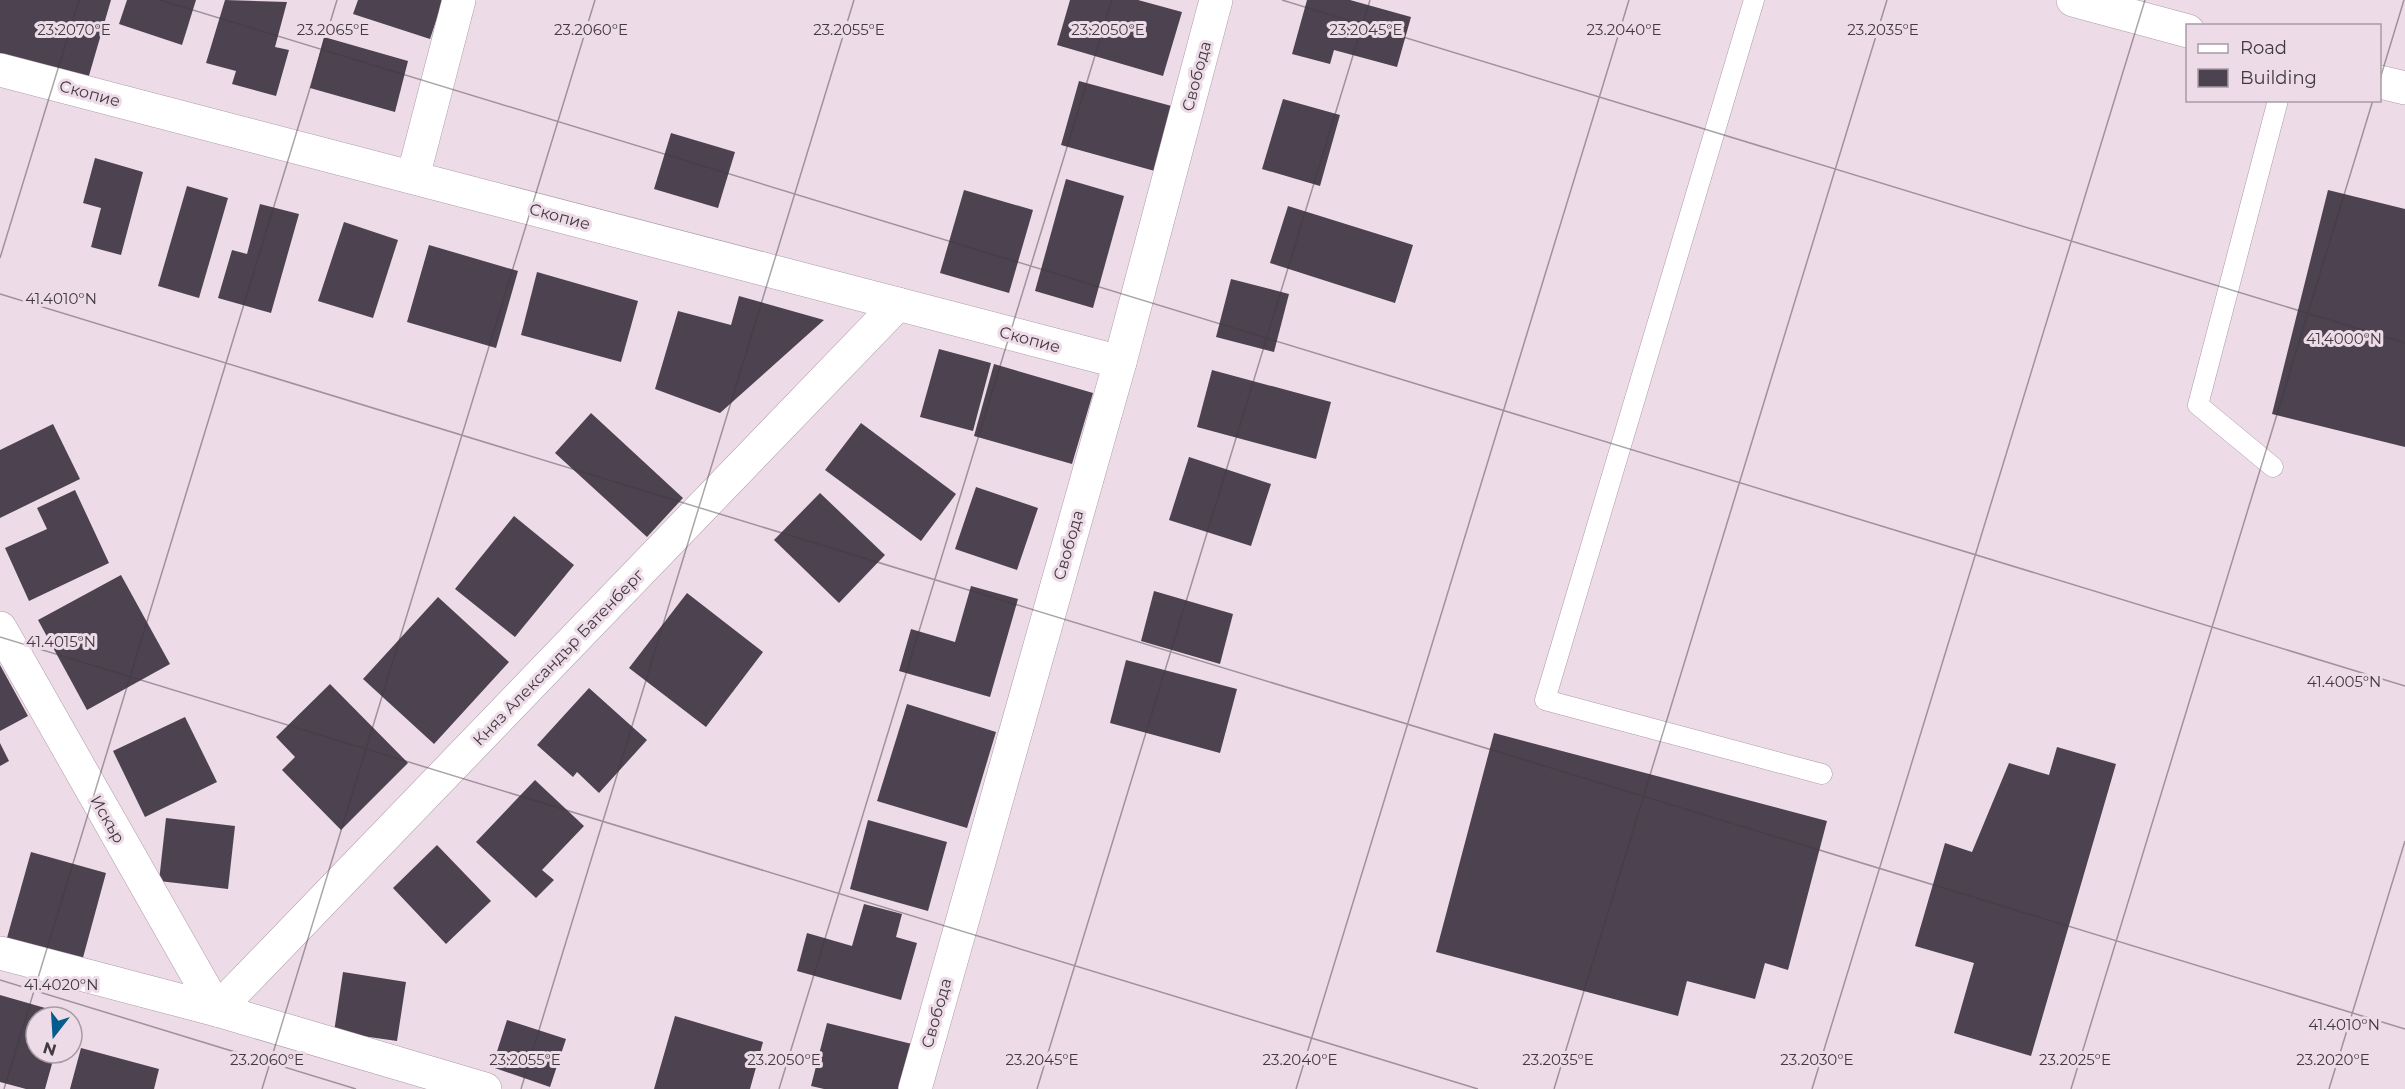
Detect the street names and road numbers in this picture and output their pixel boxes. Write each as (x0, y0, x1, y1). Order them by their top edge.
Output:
street label: Свобода (1178, 39, 1215, 113)
street label: Скопие (57, 76, 122, 111)
street label: Скопие (527, 199, 592, 234)
street label: Скопие (997, 322, 1062, 357)
street label: Свобода (1049, 508, 1088, 582)
street label: Княз Александър Батенберг (469, 565, 648, 749)
street label: Искър (86, 792, 129, 847)
street label: Свобода (917, 976, 956, 1050)

